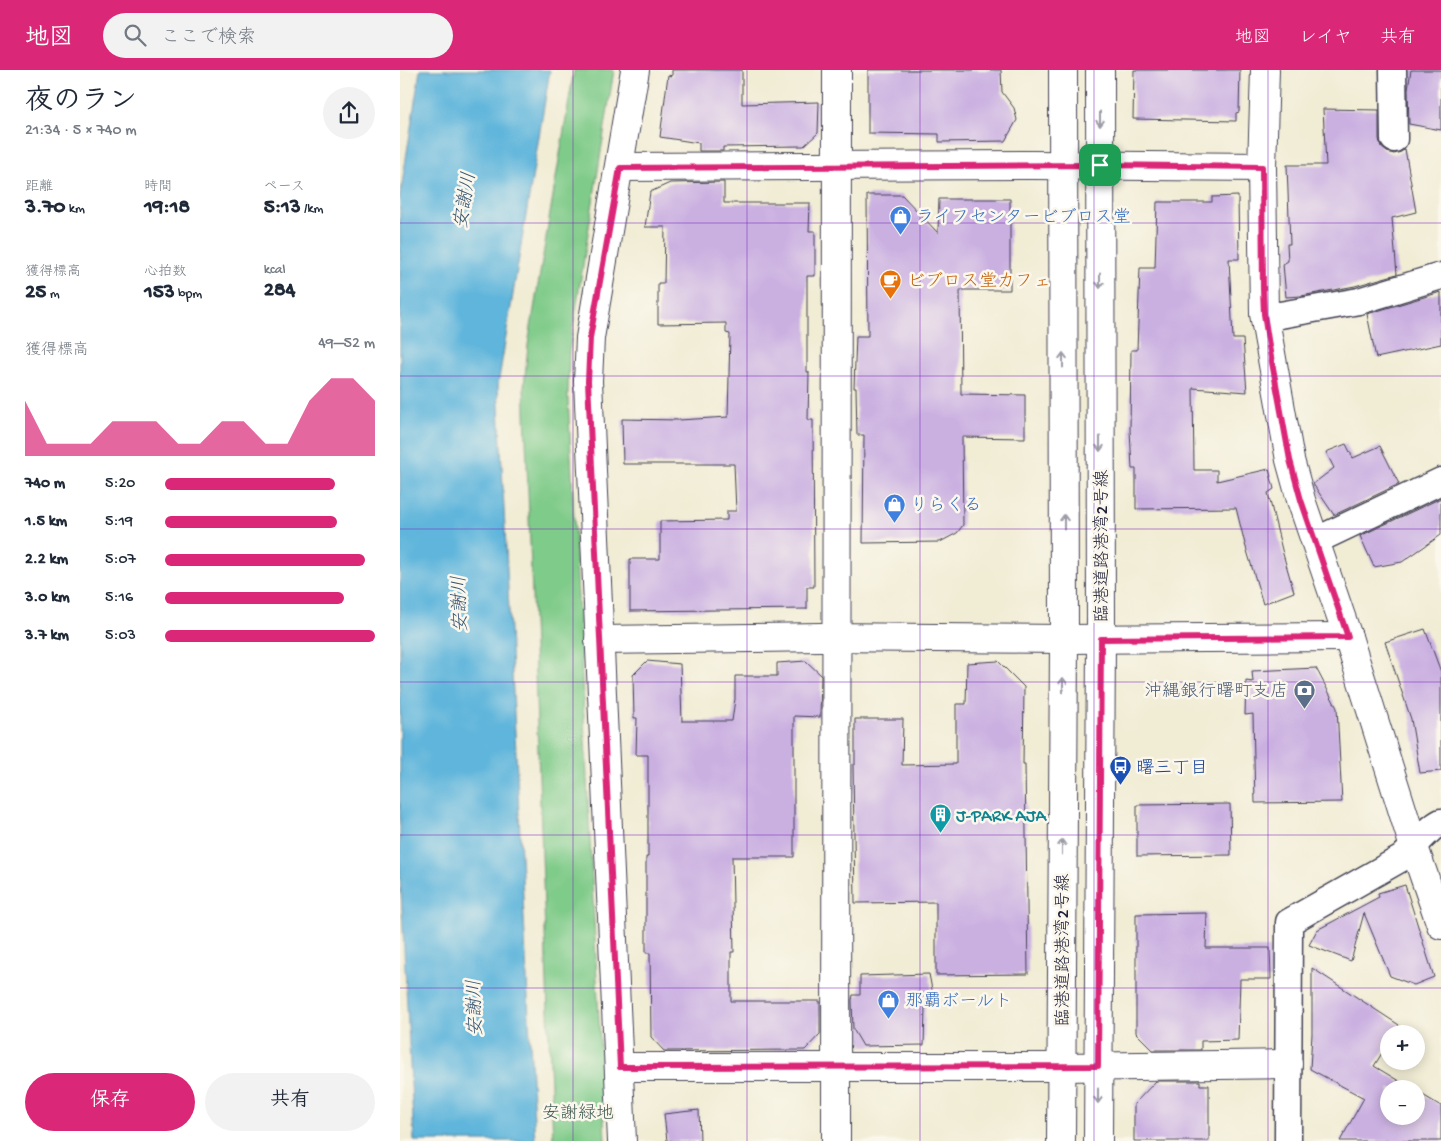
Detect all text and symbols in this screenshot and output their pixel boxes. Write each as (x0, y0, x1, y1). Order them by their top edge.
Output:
search box (103, 13, 453, 58)
icon: search (121, 21, 149, 49)
text: 地図 (25, 25, 73, 54)
text: ここで検索 (161, 27, 256, 50)
text: 地図 (1235, 28, 1271, 49)
text: レイヤ (1299, 28, 1352, 49)
text: 共有 (1380, 28, 1416, 49)
text: 夜のラン (25, 86, 137, 119)
button: share (323, 87, 375, 139)
one-way arrow (1095, 110, 1105, 126)
text: 21:34 · 5 × 740 m (25, 122, 137, 141)
pin (1079, 144, 1121, 186)
icon: arrive (1086, 151, 1114, 179)
water label: 安謝川 (450, 170, 482, 231)
text: 距離 (25, 179, 53, 196)
text: 時間 (144, 179, 172, 196)
text: ペース (264, 179, 305, 196)
text: 3.70 (25, 196, 65, 221)
text: 19:18 (144, 196, 190, 221)
text: 5:13 (264, 196, 301, 221)
text: km (65, 201, 85, 218)
text: /km (301, 201, 324, 218)
shop icon: ライフセンタービブロス堂 (888, 204, 912, 235)
place label: ライフセンタービブロス堂 (916, 207, 1131, 229)
text: kcal (264, 262, 286, 279)
text: 獲得標高 (25, 264, 81, 281)
text: 心拍数 (144, 264, 186, 281)
cafe icon: ビブロス堂カフェ (879, 268, 903, 299)
place label: ビブロス堂カフェ (907, 271, 1051, 293)
one-way arrow (1095, 272, 1105, 289)
text: 284 (264, 279, 295, 304)
text: 25 (25, 281, 46, 306)
text: 153 (144, 281, 175, 306)
text: m (46, 286, 60, 303)
text: bpm (175, 286, 202, 303)
text: 49–52 m (318, 335, 375, 354)
text: 獲得標高 (25, 342, 89, 361)
one-way arrow (1058, 352, 1068, 368)
one-way arrow (1095, 435, 1105, 451)
street label: 臨港道路港湾2号線 (1092, 470, 1114, 622)
text: 740 m (25, 475, 65, 494)
text: 5:20 (105, 475, 135, 494)
shop icon: りらくる (882, 492, 906, 523)
place label: りらくる (910, 496, 982, 517)
text: 1.5 km (25, 513, 67, 532)
text: 5:19 (105, 513, 133, 532)
one-way arrow (1059, 515, 1069, 531)
text: 2.2 km (25, 551, 68, 570)
text: 5:07 (105, 551, 136, 570)
water label: 安謝川 (448, 575, 474, 633)
text: 3.0 km (25, 589, 70, 608)
text: 5:16 (105, 589, 133, 608)
text: 3.7 km (25, 627, 69, 646)
text: 5:03 (105, 627, 136, 646)
one-way arrow (1058, 677, 1068, 694)
bank icon: 沖縄銀行曙町支店 (1292, 678, 1316, 709)
place label: 沖縄銀行曙町支店 (1144, 681, 1288, 703)
bus stop icon: 曙三丁目 (1108, 755, 1132, 786)
place label: 曙三丁目 (1136, 759, 1208, 780)
building icon: J-PARK AJA (928, 803, 952, 834)
place label: J-PARK AJA (956, 807, 1047, 828)
one-way arrow (1057, 840, 1067, 856)
street label: 臨港道路港湾2号線 (1053, 874, 1075, 1026)
water label: 安謝川 (463, 979, 489, 1037)
shop icon: 那覇ボールト (877, 988, 901, 1019)
place label: 那覇ボールト (905, 991, 1012, 1013)
map controls (1380, 1025, 1425, 1125)
button: + (1380, 1025, 1425, 1070)
button: 保存 (25, 1073, 195, 1131)
button: 共有 (205, 1073, 375, 1131)
button: − (1380, 1080, 1425, 1125)
one-way arrow (1093, 1088, 1103, 1104)
park label: 安謝緑地 (542, 1103, 614, 1125)

